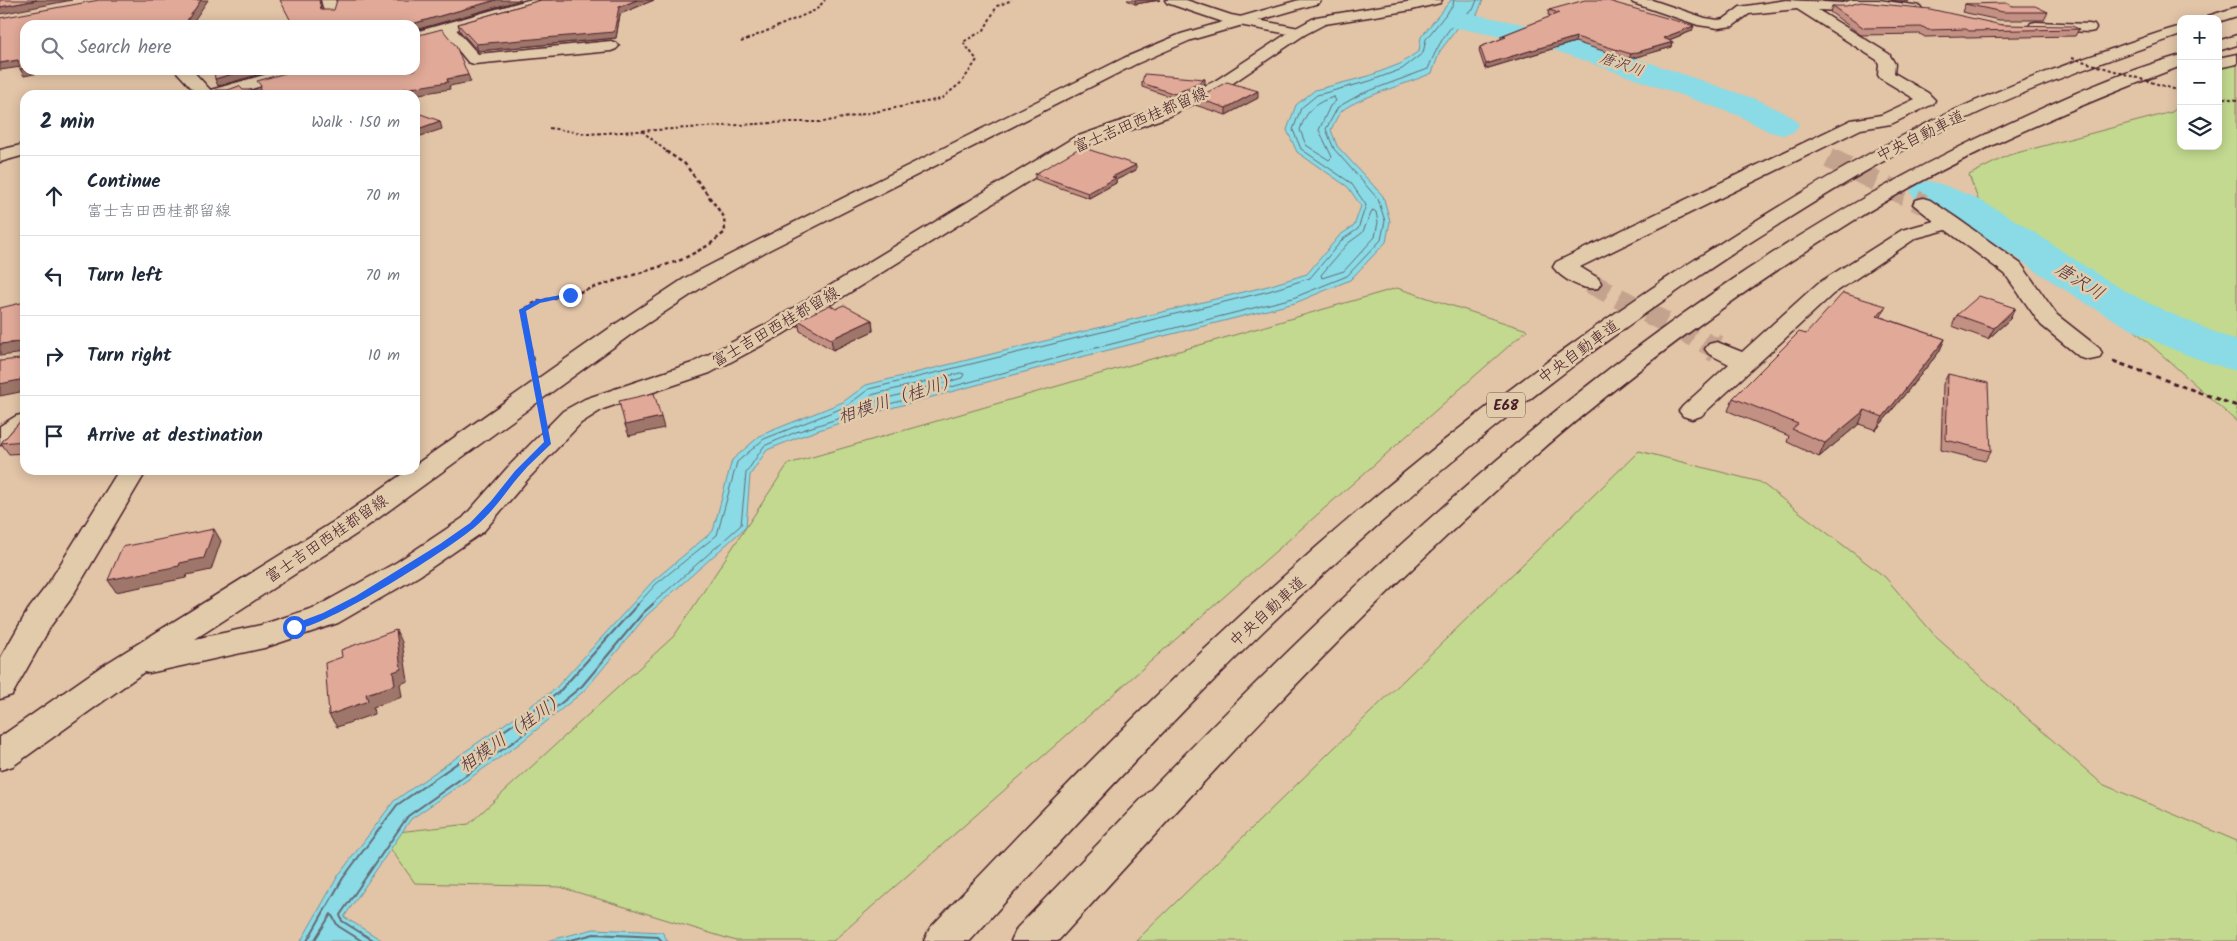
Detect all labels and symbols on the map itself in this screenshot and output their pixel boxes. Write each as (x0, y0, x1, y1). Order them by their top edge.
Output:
water label: 唐沢川 (1596, 46, 1647, 84)
street label: 富士吉田西桂都留線 (1069, 81, 1212, 160)
street label: 中央自動車道 (1872, 104, 1969, 169)
water label: 唐沢川 (2049, 256, 2110, 309)
street label: 富士吉田西桂都留線 (707, 280, 844, 374)
route end (559, 284, 582, 307)
street label: 中央自動車道 (1533, 314, 1625, 391)
water label: 相模川（桂川） (834, 366, 963, 433)
road number: E68 (1487, 392, 1525, 418)
street label: 富士吉田西桂都留線 (260, 489, 394, 590)
street label: 中央自動車道 (1224, 571, 1312, 654)
route start (283, 616, 306, 639)
water label: 相模川（桂川） (453, 685, 573, 781)

